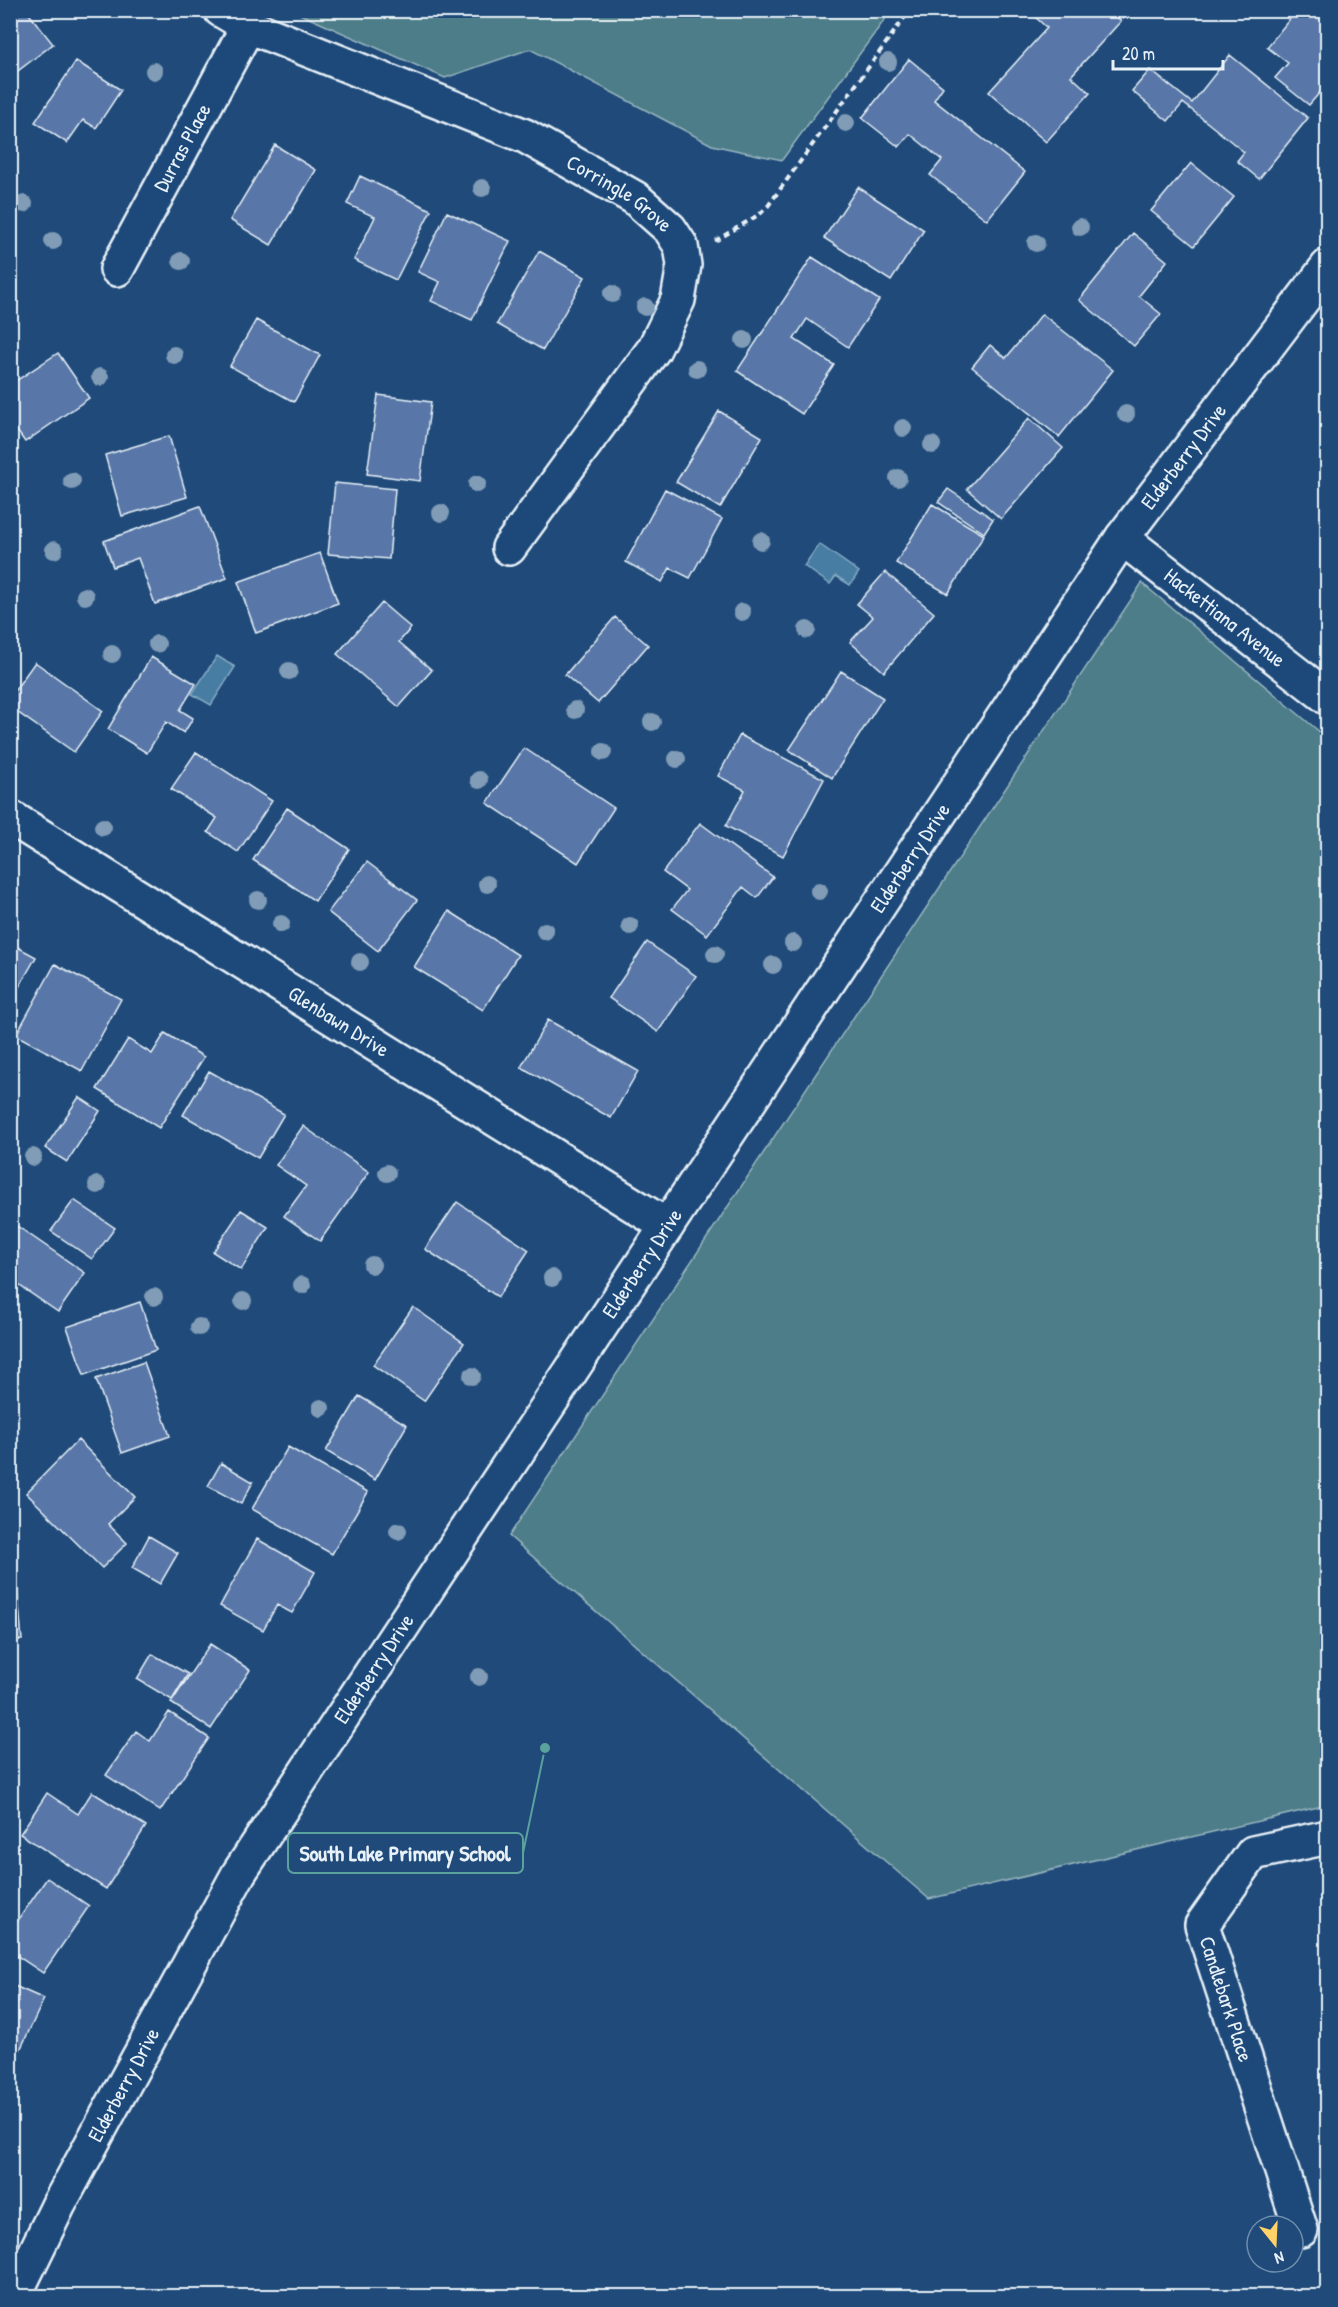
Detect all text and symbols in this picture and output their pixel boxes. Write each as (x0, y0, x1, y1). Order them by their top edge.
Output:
scale bar (1113, 33, 1222, 71)
text: 20 m (1122, 41, 1155, 66)
street label: Durras Place (146, 98, 218, 197)
street label: Corringle Grove (561, 147, 679, 239)
street label: Elderberry Drive (1134, 397, 1233, 515)
street label: Hackettiana Avenue (1158, 561, 1292, 674)
street label: Elderberry Drive (863, 797, 957, 918)
street label: Glenbawn Drive (283, 979, 395, 1064)
street label: Elderberry Drive (595, 1203, 689, 1324)
street label: Elderberry Drive (327, 1608, 420, 1729)
callout: South Lake Primary School (288, 1833, 523, 1873)
text: South Lake Primary School (299, 1838, 512, 1869)
street label: Candlebark Place (1193, 1932, 1260, 2065)
street label: Elderberry Drive (80, 2022, 166, 2147)
north arrow (1245, 2214, 1305, 2274)
text: N (1272, 2246, 1287, 2270)

